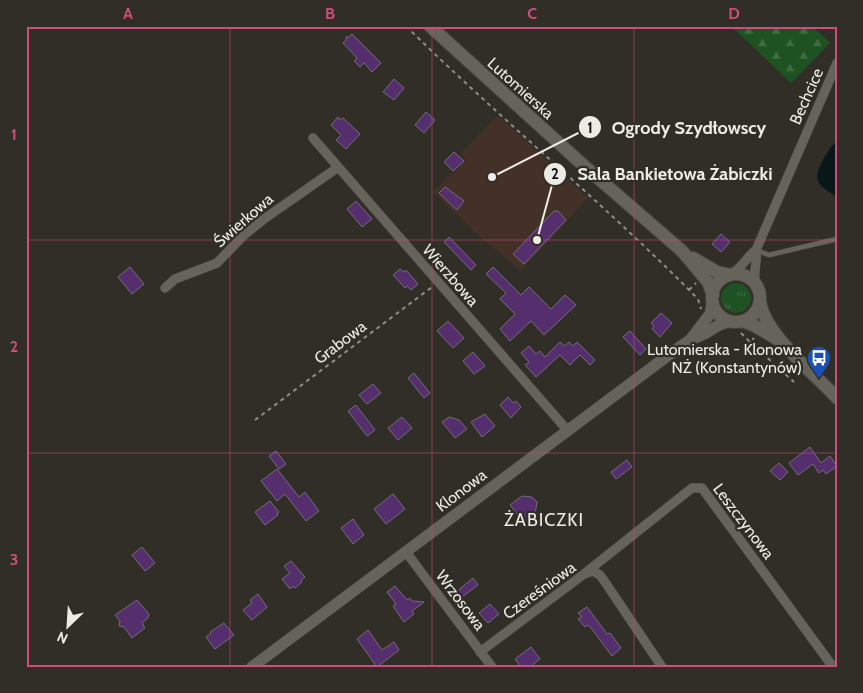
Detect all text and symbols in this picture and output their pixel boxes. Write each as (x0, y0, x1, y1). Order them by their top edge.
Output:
text: A (123, 4, 133, 23)
text: B (325, 4, 335, 23)
text: C (527, 4, 537, 23)
text: D (728, 4, 740, 23)
street label: Lutomierska (484, 54, 558, 123)
street label: Bechcice (786, 65, 827, 127)
callout: Ogrody Szydłowscy (577, 111, 777, 144)
text: Ogrody Szydłowscy (612, 117, 767, 139)
text: 1 (587, 119, 593, 137)
text: 1 (11, 125, 17, 144)
callout: Sala Bankietowa Żabiczki (542, 157, 783, 190)
text: Sala Bankietowa Żabiczki (577, 163, 773, 185)
text: 2 (551, 165, 559, 183)
street label: Świerkowa (210, 189, 277, 251)
street label: Wierzbowa (419, 240, 483, 310)
street label: Grabowa (311, 317, 370, 368)
text: 2 (10, 337, 18, 356)
place label: Lutomierska - Klonowa NŻ (Konstantynów) (647, 340, 802, 377)
bus stop icon: Lutomierska - Klonowa NŻ (Konstantynów) (806, 345, 832, 379)
street label: Klonowa (432, 465, 491, 516)
street label: Leszczynowa (709, 480, 778, 563)
district label: ŻABICZKI (504, 509, 584, 531)
text: 3 (10, 550, 18, 569)
street label: Czereśniowa (499, 557, 580, 623)
street label: Wrzosowa (432, 566, 490, 634)
north arrow (42, 600, 92, 650)
text: N (54, 628, 71, 648)

